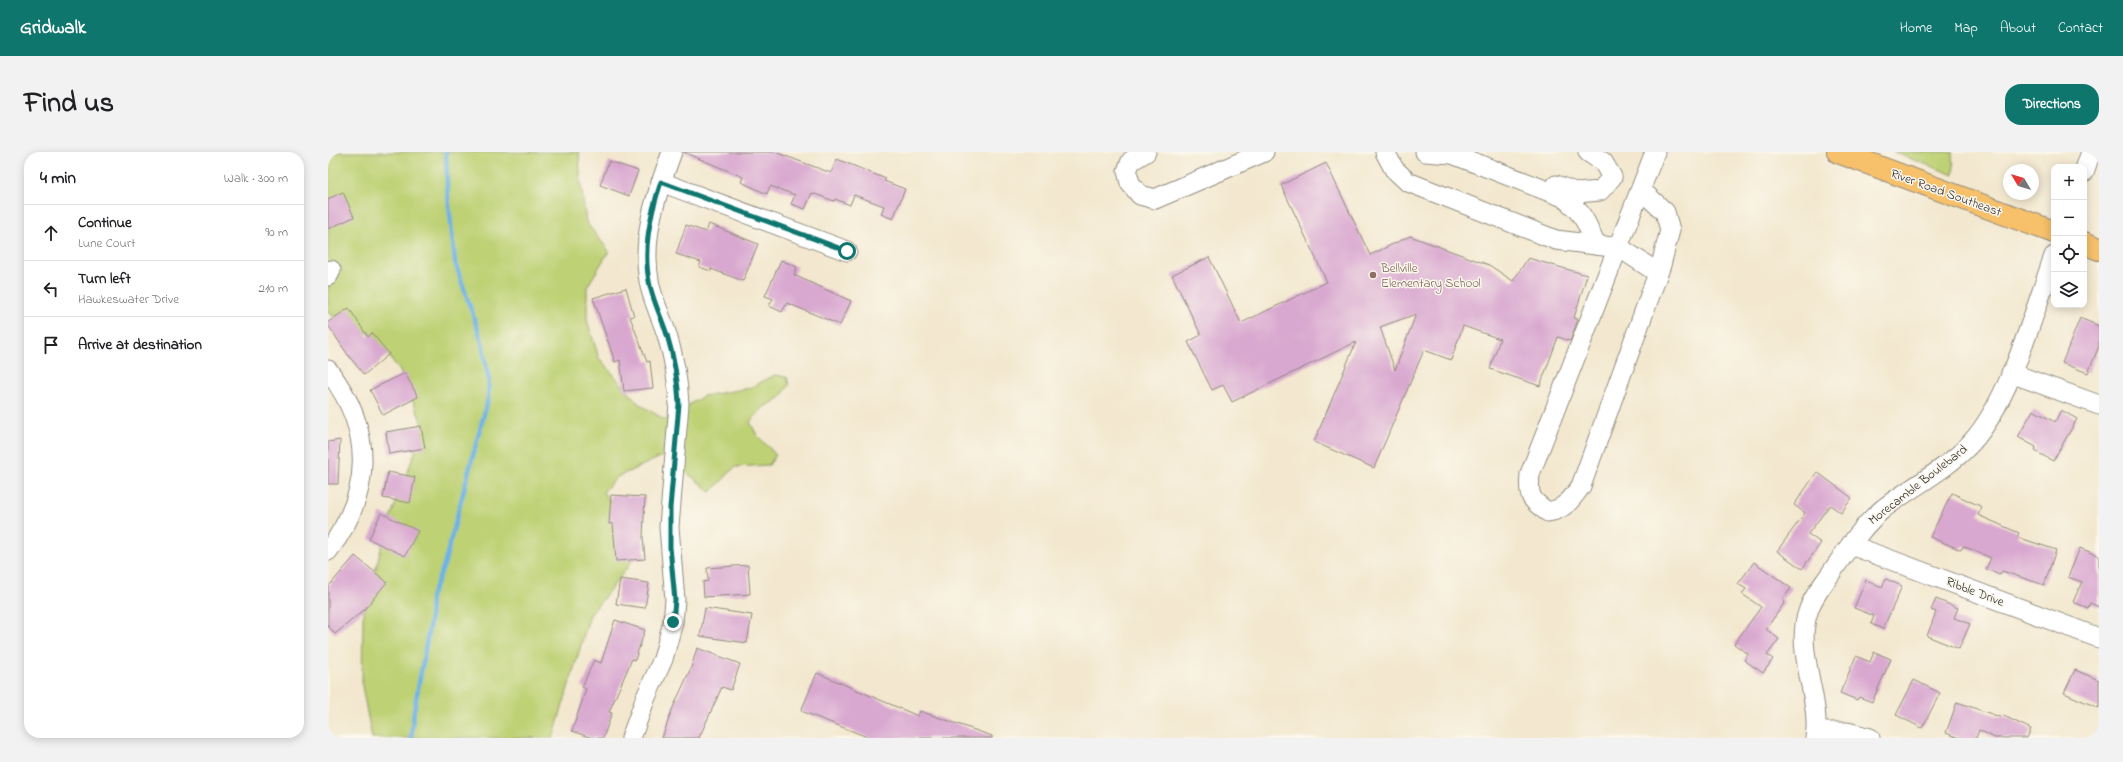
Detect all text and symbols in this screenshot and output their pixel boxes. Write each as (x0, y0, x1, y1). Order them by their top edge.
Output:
text: Gridwalk (20, 15, 86, 42)
text: Home (1900, 18, 1932, 39)
text: Map (1954, 18, 1978, 39)
text: About (2000, 18, 2036, 39)
text: Contact (2058, 18, 2103, 39)
text: Find us (24, 84, 114, 125)
button: Directions (2005, 84, 2099, 125)
street label: River Road Southeast (1888, 164, 2005, 222)
north arrow (2003, 164, 2039, 200)
map controls (2051, 164, 2087, 308)
button: + (2051, 164, 2087, 200)
text: 4 min (40, 166, 76, 191)
text: Walk · 300 m (224, 169, 288, 188)
button: − (2051, 200, 2087, 236)
text: Continue (78, 212, 132, 234)
icon: ahead (40, 222, 62, 244)
text: 90 m (265, 223, 288, 242)
text: Lune Court (78, 234, 135, 253)
button: locate (2051, 236, 2087, 272)
route start (838, 242, 856, 260)
place label: Bellville Elementary School (1380, 259, 1481, 294)
text: Turn left (78, 268, 131, 290)
marker: Bellville Elementary School (1368, 270, 1378, 280)
button: layers (2051, 272, 2087, 308)
icon: left (40, 278, 62, 300)
text: 210 m (258, 279, 288, 298)
text: Hawkeswater Drive (78, 290, 179, 309)
icon: arrive (40, 334, 62, 356)
text: Arrive at destination (78, 334, 202, 356)
street label: Morecamble Boulebard (1864, 440, 1972, 530)
street label: Ribble Drive (1943, 572, 2007, 612)
route end (664, 613, 682, 631)

